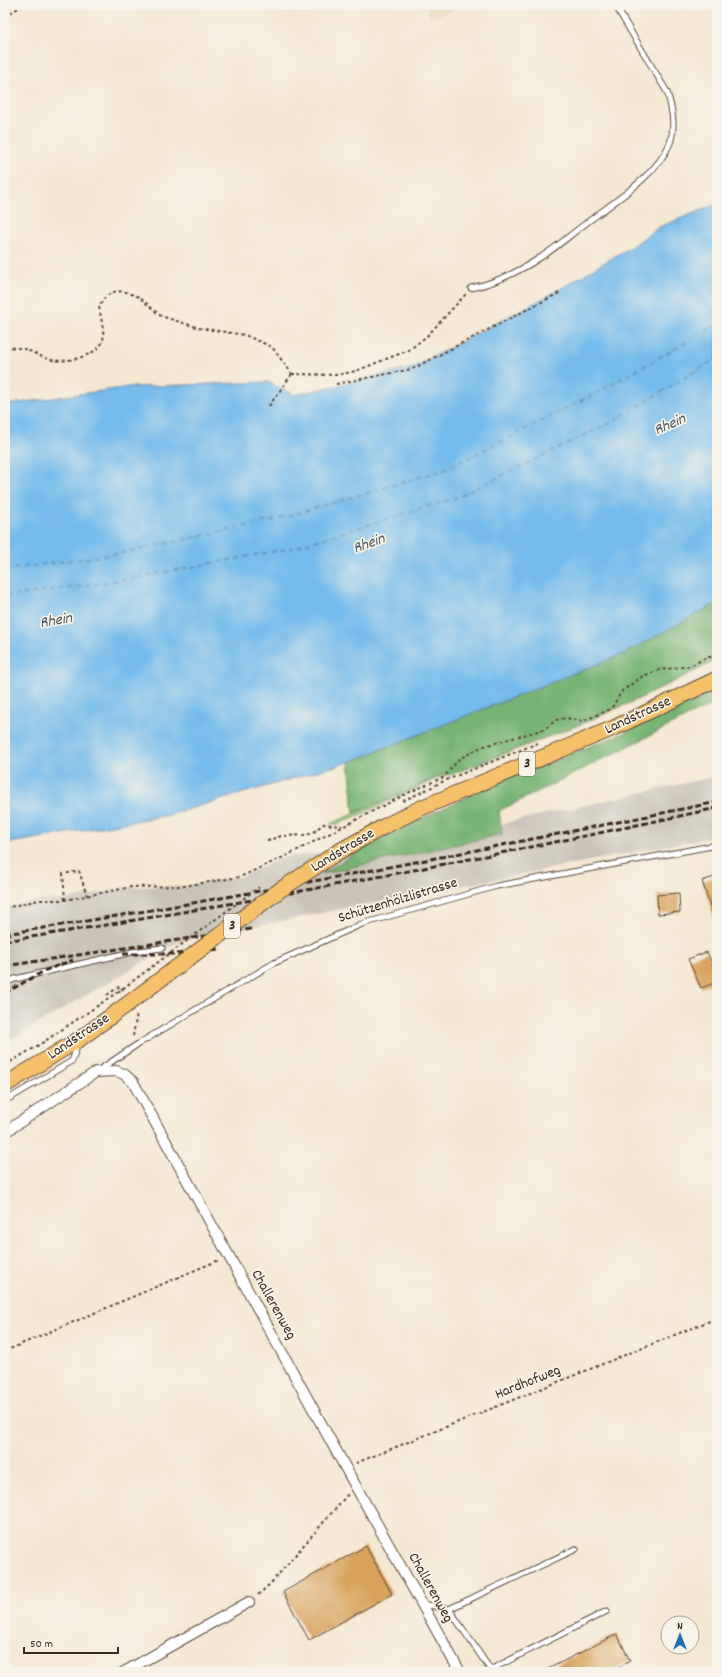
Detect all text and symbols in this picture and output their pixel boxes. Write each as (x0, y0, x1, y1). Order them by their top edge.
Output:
water label: Rhein (650, 408, 690, 442)
water label: Rhein (350, 527, 389, 560)
water label: Rhein (38, 607, 75, 635)
street label: Landstrasse (601, 691, 675, 741)
road number: 3 (519, 752, 535, 776)
street label: Landstrasse (307, 823, 379, 879)
street label: Schützenhölzlistrasse (336, 872, 461, 930)
road number: 3 (224, 914, 240, 938)
street label: Landstrasse (43, 1008, 115, 1066)
street label: Challerenweg (245, 1266, 301, 1344)
street label: Hardhofweg (492, 1360, 564, 1406)
street label: Challerenweg (402, 1549, 458, 1627)
north arrow (660, 1615, 700, 1655)
text: N (677, 1619, 683, 1635)
scale bar (24, 1629, 118, 1655)
text: 50 m (30, 1636, 53, 1653)

